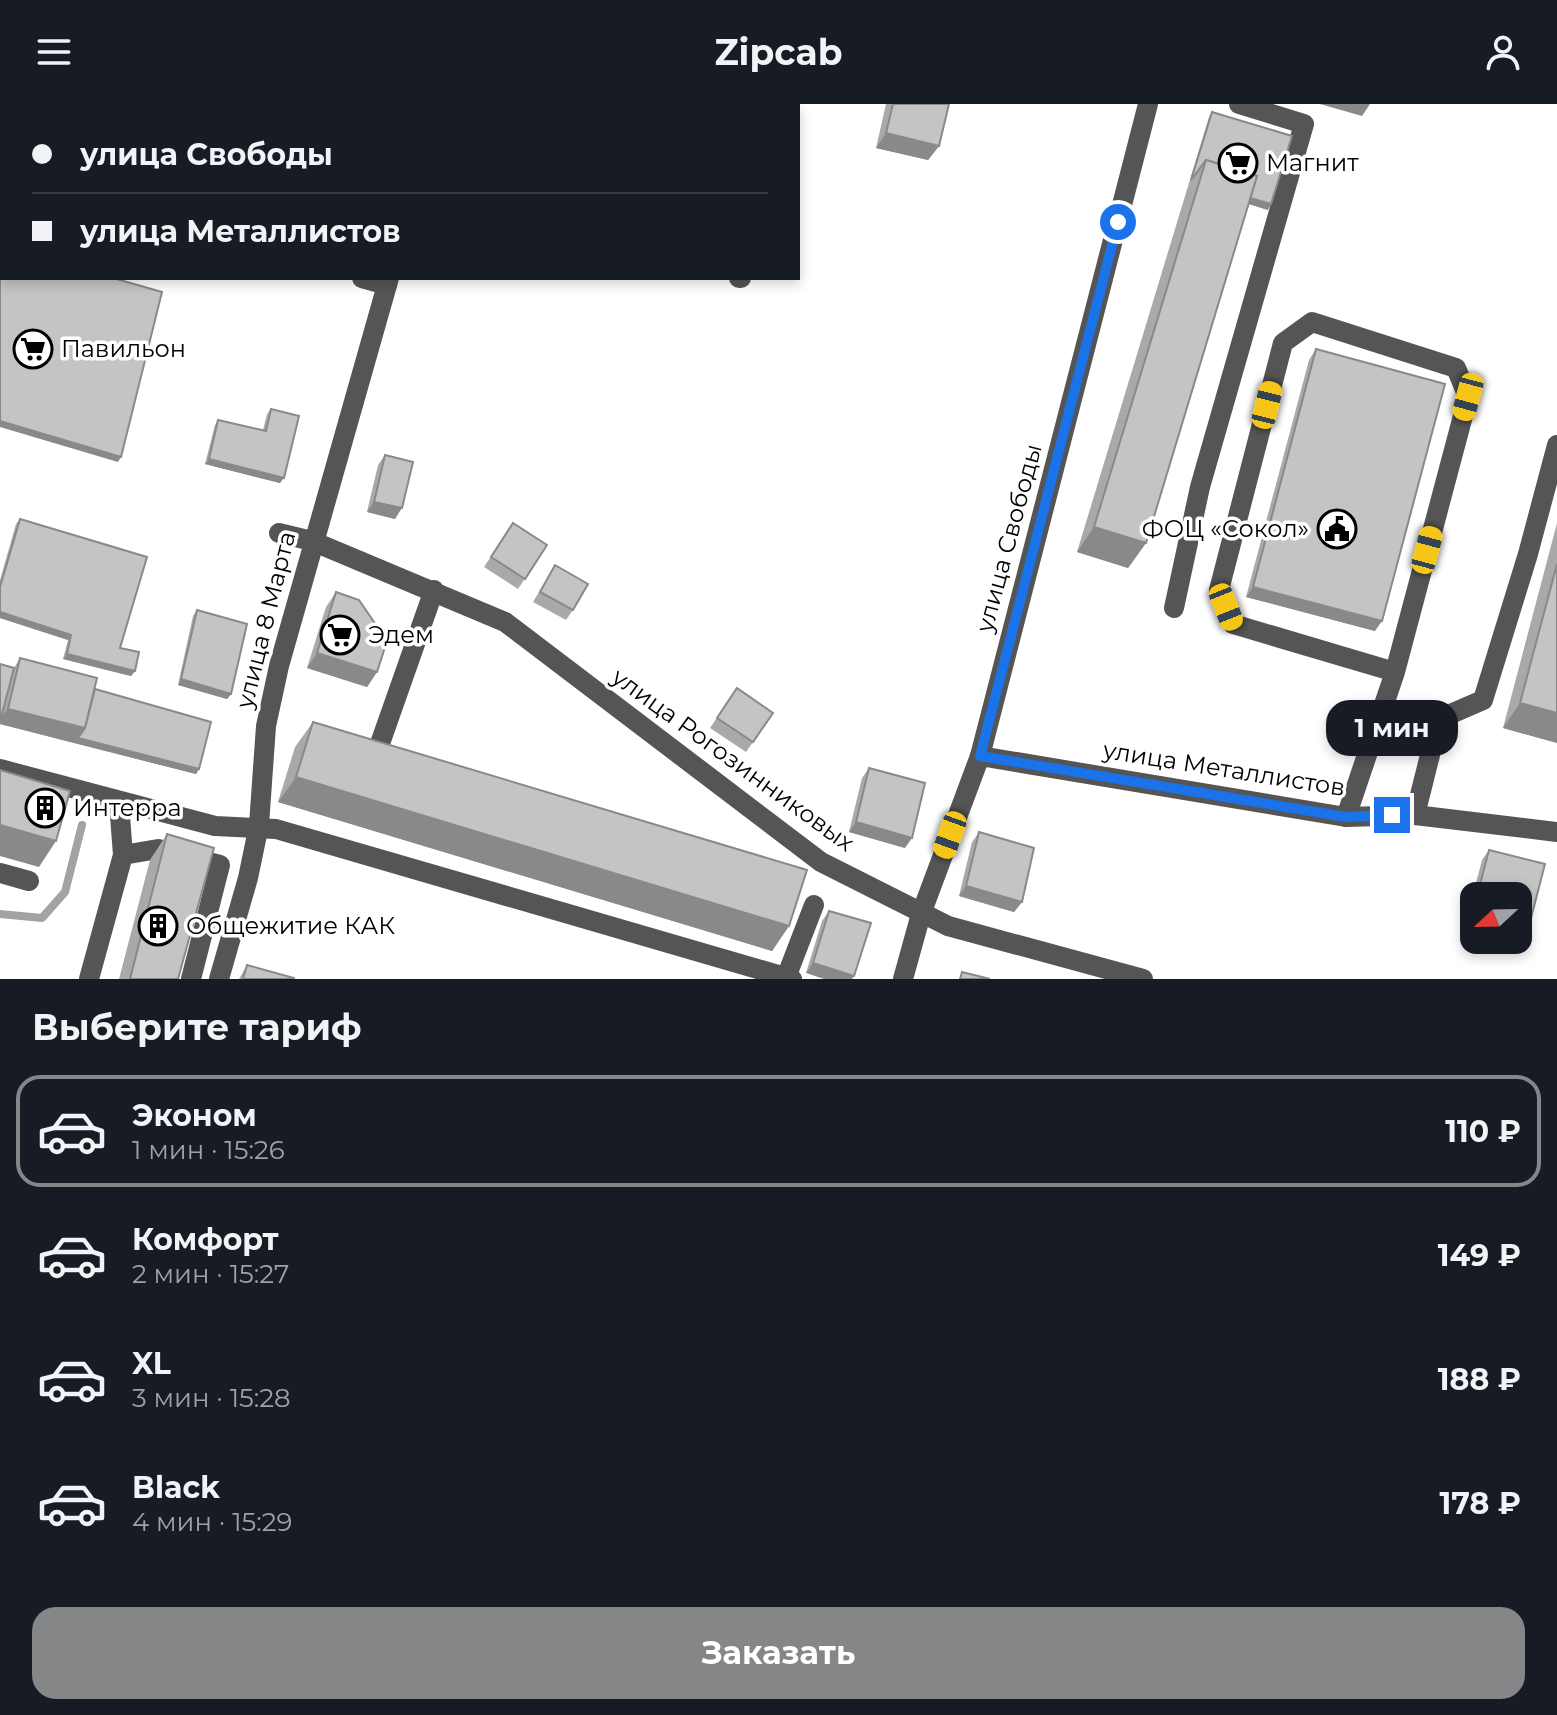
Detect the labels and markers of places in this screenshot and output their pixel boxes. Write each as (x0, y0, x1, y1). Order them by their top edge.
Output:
supermarket icon: Магнит (1217, 142, 1259, 184)
place label: Магнит (1266, 148, 1359, 177)
supermarket icon: Павильон (12, 328, 54, 370)
place label: Павильон (61, 334, 186, 363)
public building icon: ФОЦ «Сокол» (1316, 508, 1358, 550)
place label: ФОЦ «Сокол» (1142, 514, 1309, 543)
supermarket icon: Эдем (319, 614, 361, 656)
place label: Эдем (368, 620, 434, 649)
building icon: Интерра (24, 787, 66, 829)
place label: Интерра (73, 793, 181, 822)
building icon: Общежитие КАК (137, 905, 179, 947)
place label: Общежитие КАК (186, 911, 395, 940)

